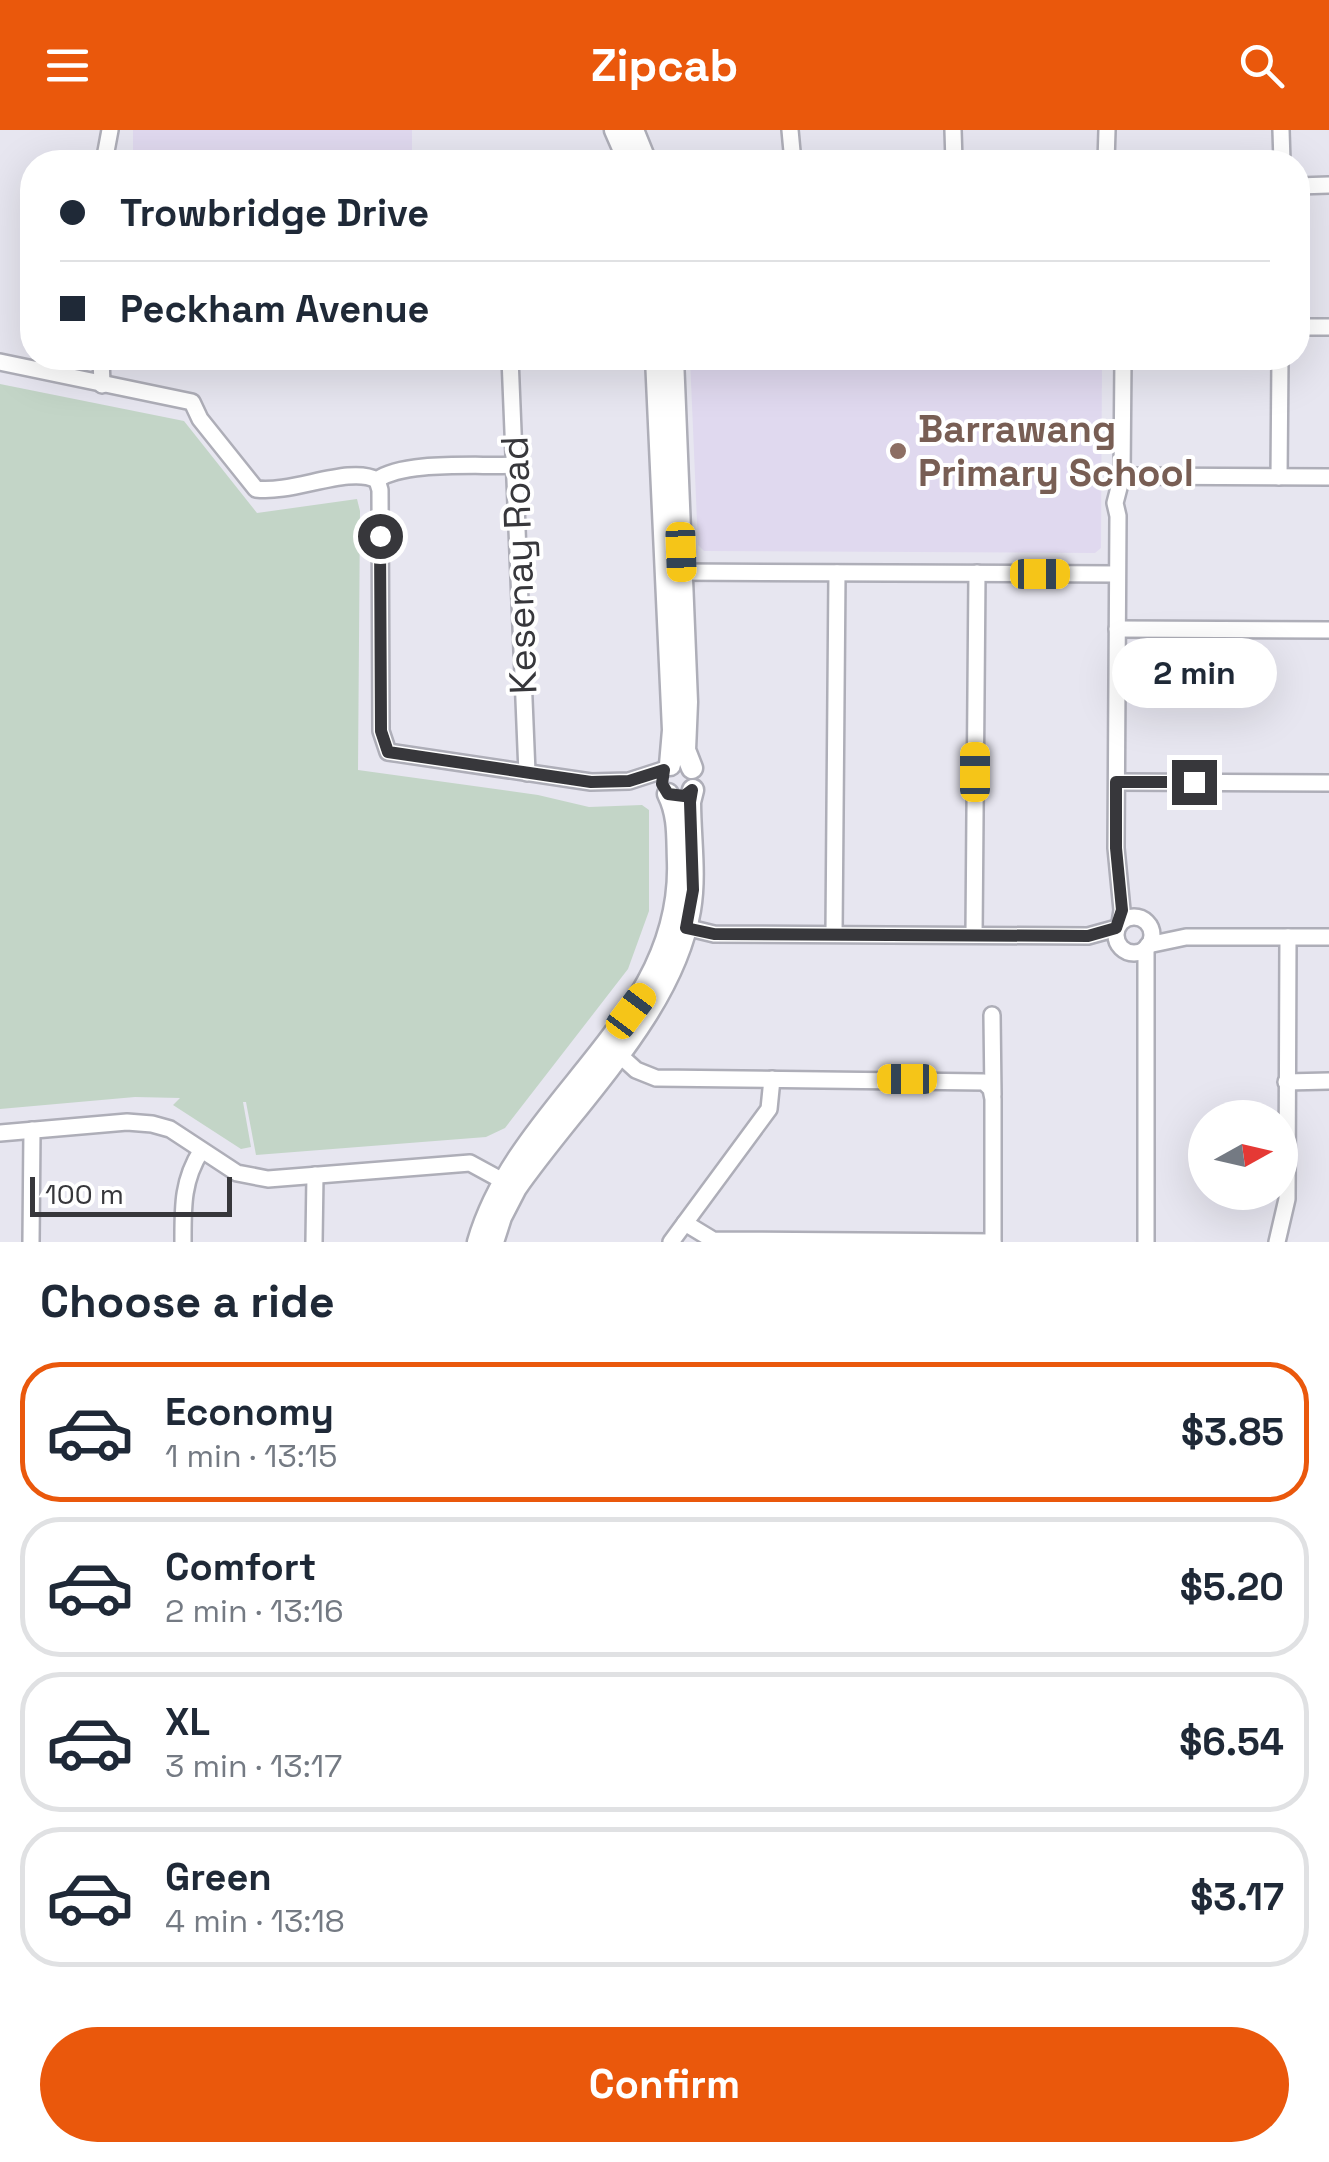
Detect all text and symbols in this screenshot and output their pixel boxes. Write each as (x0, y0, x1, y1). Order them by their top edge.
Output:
text: Zipcab (591, 37, 738, 94)
icon: menu (40, 38, 95, 93)
icon: search (1234, 38, 1289, 93)
text: Trowbridge Drive (120, 189, 429, 237)
text: Peckham Avenue (120, 285, 430, 333)
place label: Barrawang Primary School (918, 405, 1194, 497)
street label: Kesenay Road (491, 435, 547, 695)
marker: Barrawang Primary School (887, 440, 909, 462)
route start (358, 514, 403, 559)
car (665, 521, 697, 583)
car (1010, 559, 1070, 589)
callout: 2 min (1112, 637, 1276, 707)
text: 2 min (1153, 653, 1236, 693)
car (960, 742, 990, 802)
route end (1172, 760, 1217, 805)
car (601, 978, 661, 1044)
car (877, 1064, 937, 1094)
north arrow (1188, 1100, 1298, 1210)
map controls (1188, 1100, 1298, 1210)
scale bar (30, 1172, 232, 1216)
text: 100 m (45, 1176, 124, 1212)
text: Choose a ride (40, 1273, 335, 1330)
icon: car (45, 1387, 135, 1477)
text: Economy (165, 1388, 334, 1436)
text: $3.85 (1181, 1408, 1284, 1456)
text: 1 min · 13:15 (165, 1436, 337, 1476)
icon: car (45, 1542, 135, 1632)
text: Comfort (165, 1543, 316, 1591)
text: $5.20 (1180, 1563, 1284, 1611)
text: 2 min · 13:16 (165, 1591, 344, 1631)
icon: car (45, 1697, 135, 1787)
text: XL (165, 1698, 210, 1746)
text: $6.54 (1179, 1718, 1284, 1766)
text: 3 min · 13:17 (165, 1746, 342, 1786)
icon: car (45, 1852, 135, 1942)
text: Green (165, 1853, 272, 1901)
text: $3.17 (1190, 1873, 1284, 1921)
text: 4 min · 13:18 (165, 1901, 345, 1941)
button: Confirm (40, 2027, 1289, 2142)

